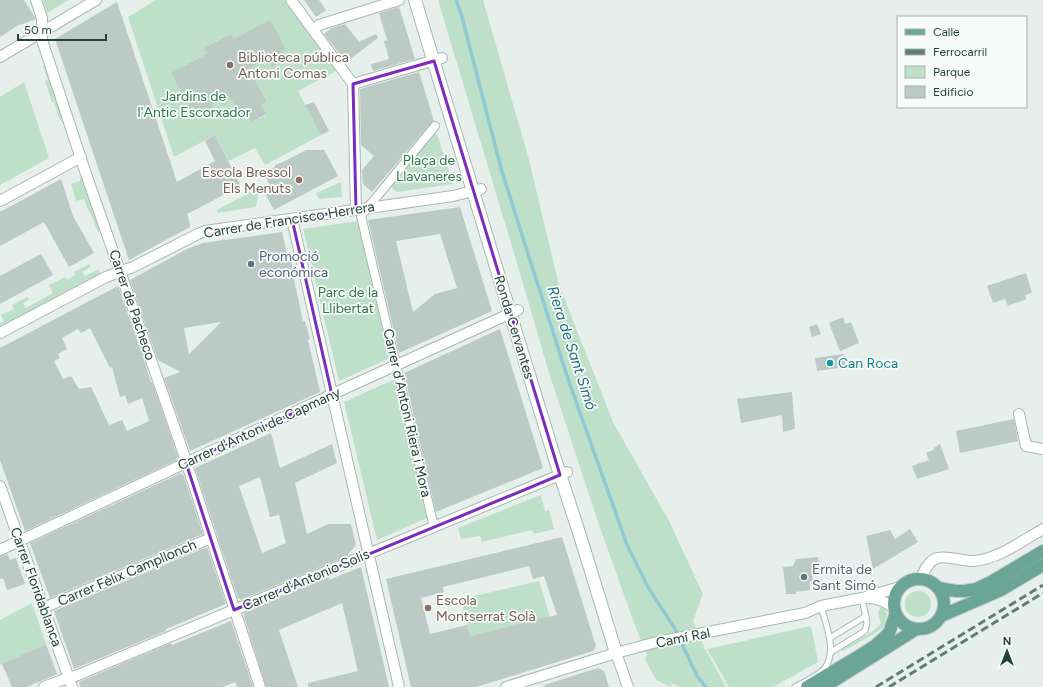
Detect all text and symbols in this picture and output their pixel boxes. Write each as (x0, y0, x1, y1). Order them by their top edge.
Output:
scale bar (18, 16, 106, 42)
legend (897, 16, 1027, 108)
text: 50 m (24, 23, 52, 37)
text: Calle (933, 25, 960, 39)
text: Ferrocarril (933, 45, 987, 59)
place label: Biblioteca pública Antoni Comas (238, 49, 349, 82)
marker: Biblioteca pública Antoni Comas (225, 60, 235, 70)
text: Parque (933, 65, 971, 79)
text: Edificio (933, 85, 973, 99)
park label: Jardins de l'Antic Escorxador (138, 88, 251, 121)
park label: Plaça de Llavaneres (396, 152, 462, 185)
place label: Escola Bressol Els Menuts (202, 164, 291, 197)
marker: Escola Bressol Els Menuts (294, 175, 304, 185)
street label: Carrer de Francisco Herrera (202, 198, 376, 242)
street label: Carrer de Pacheco (105, 248, 159, 362)
place label: Promoció económica (259, 248, 328, 281)
marker: Promoció económica (246, 259, 256, 269)
street label: Ronda Cervantes (490, 273, 538, 381)
park label: Parc de la Llibertat (318, 284, 378, 317)
water label: Riera de Sant Simó (543, 284, 601, 413)
street label: Carrer d'Antoni Riera i Mora (379, 327, 435, 499)
place label: Can Roca (838, 355, 898, 372)
marker: Can Roca (825, 358, 835, 368)
street label: Carrer d'Antoni de Capmany (175, 383, 344, 474)
street label: Carrer Floridablanca (7, 525, 65, 649)
street label: Carrer Fèlix Campllonch (55, 536, 199, 610)
street label: Carrer d'Antonio Solis (240, 546, 372, 614)
place label: Ermita de Sant Simó (812, 561, 876, 594)
marker: Ermita de Sant Simó (799, 572, 809, 582)
place label: Escola Montserrat Solà (436, 592, 536, 625)
marker: Escola Montserrat Solà (423, 603, 433, 613)
street label: Camí Ral (654, 624, 712, 652)
north arrow (987, 631, 1027, 671)
text: N (1003, 635, 1011, 648)

